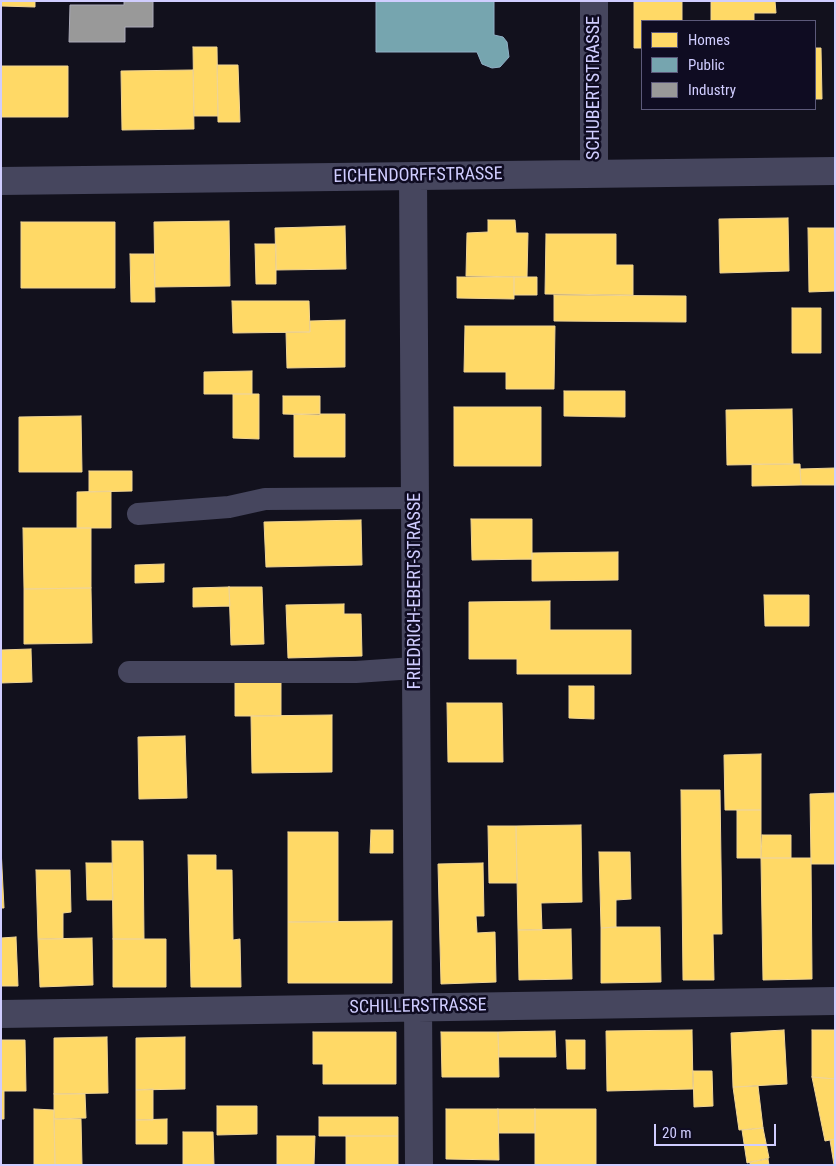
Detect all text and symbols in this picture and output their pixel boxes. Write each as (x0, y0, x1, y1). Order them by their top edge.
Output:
street label: SCHUBERTSTRASSE (583, 16, 605, 160)
legend (641, 20, 816, 110)
text: Homes (688, 31, 730, 49)
text: Public (688, 56, 725, 74)
text: Industry (688, 81, 736, 99)
street label: EICHENDORFFSTRASSE (333, 164, 503, 188)
street label: FRIEDRICH-EBERT-STRASSE (404, 493, 426, 689)
street label: SCHILLERSTRASSE (349, 995, 487, 1019)
scale bar (656, 1114, 778, 1146)
text: 20 m (662, 1124, 692, 1142)

